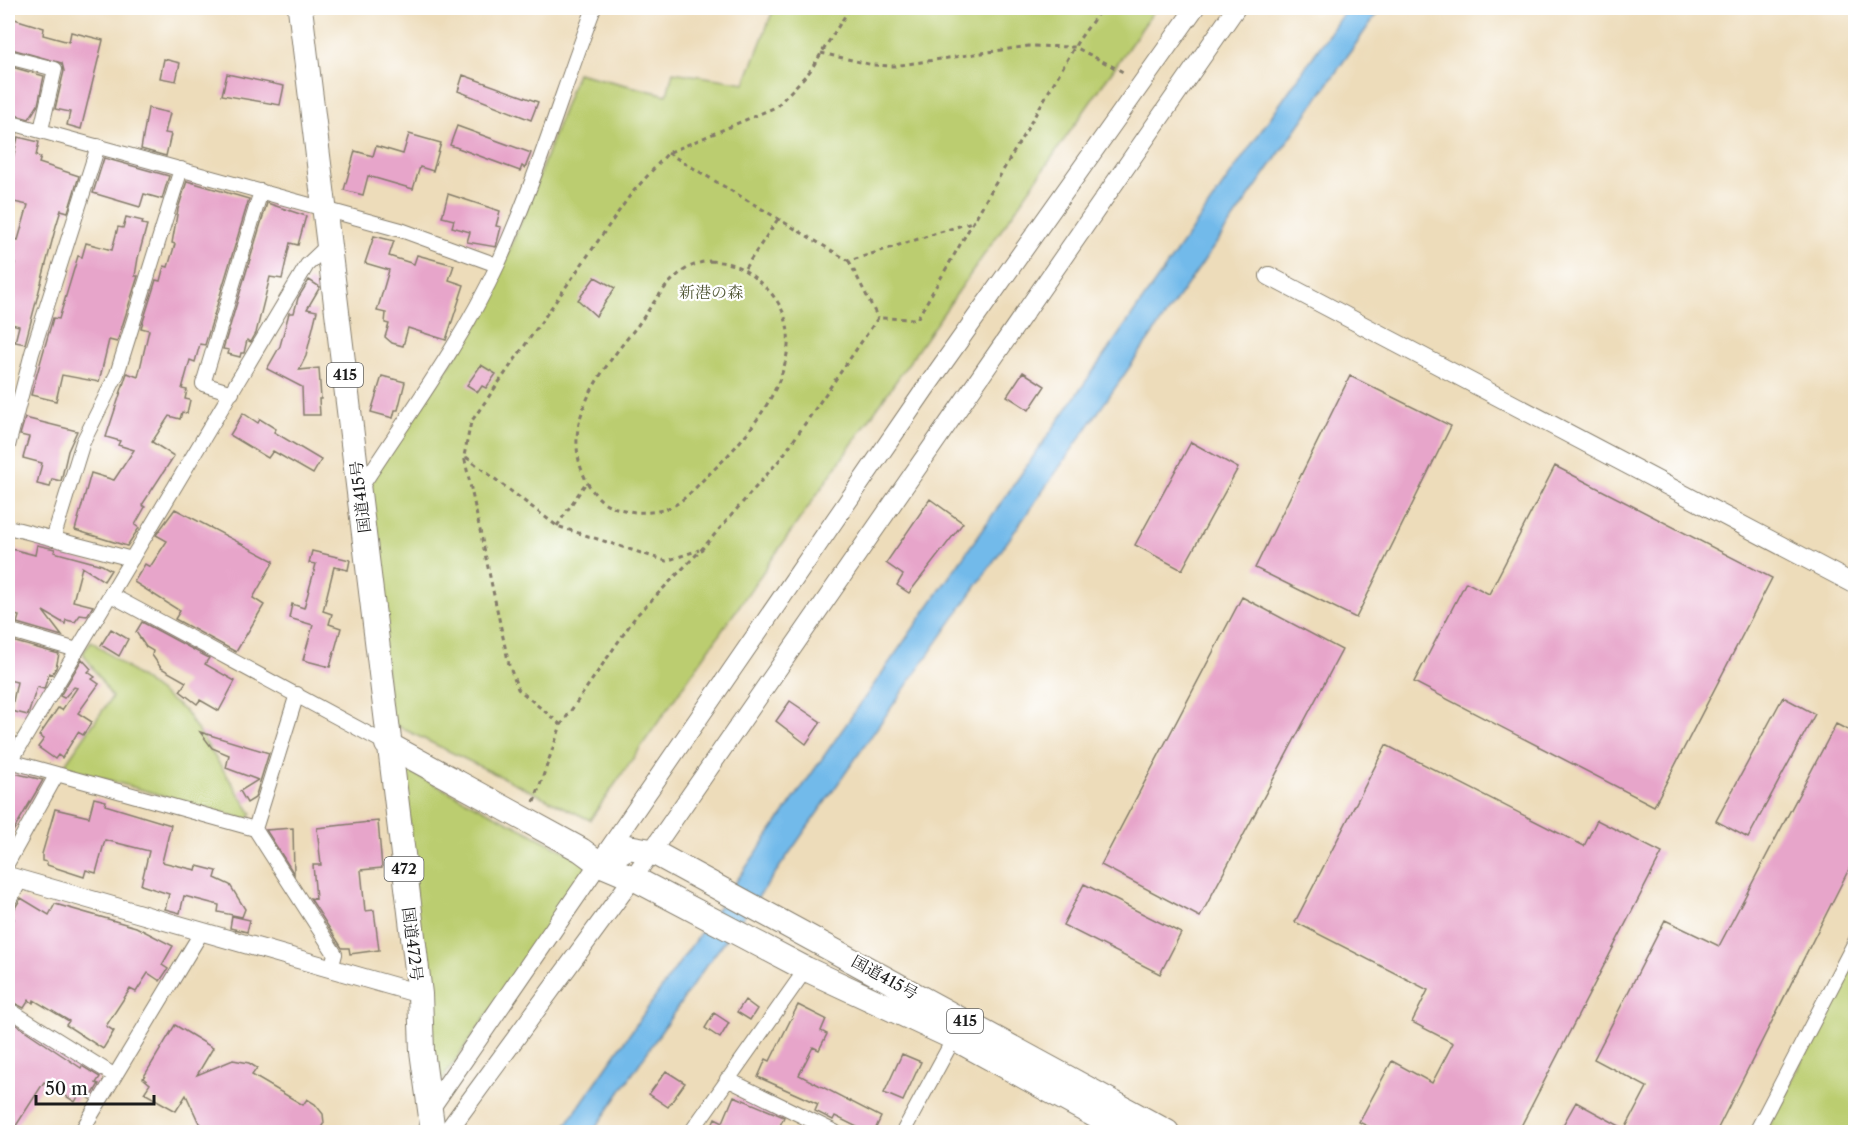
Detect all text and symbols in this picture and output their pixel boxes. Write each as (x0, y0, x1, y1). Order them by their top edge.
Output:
park label: 新港の森 (679, 282, 743, 302)
road number: 415 (327, 363, 363, 387)
street label: 国道415号 (346, 460, 374, 534)
road number: 472 (384, 857, 424, 881)
street label: 国道472号 (399, 906, 427, 982)
street label: 国道415号 (848, 951, 922, 1003)
road number: 415 (947, 1009, 983, 1033)
scale bar (36, 1068, 154, 1106)
text: 50 m (45, 1078, 88, 1100)

